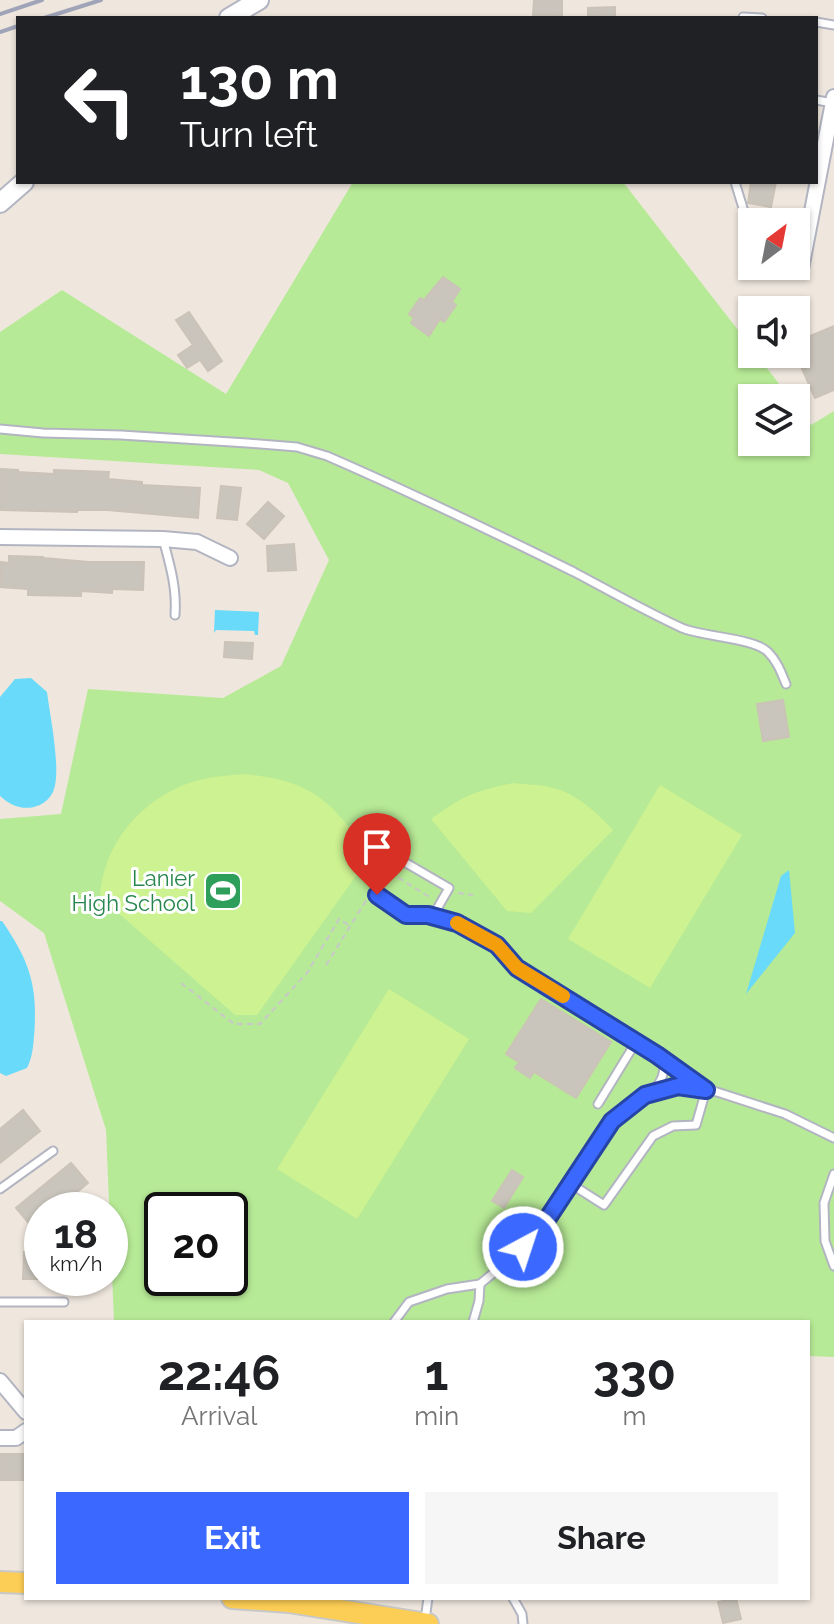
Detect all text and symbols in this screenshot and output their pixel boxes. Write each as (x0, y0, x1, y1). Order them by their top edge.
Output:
text: 130 m (180, 46, 339, 112)
icon: left (48, 48, 152, 152)
text: Turn left (180, 113, 318, 155)
north arrow (738, 208, 810, 280)
map controls (738, 208, 810, 456)
button: sound (738, 296, 810, 368)
button: layers (738, 384, 810, 456)
pin (343, 813, 411, 895)
icon: arrive (355, 825, 399, 869)
place label: Lanier High School (72, 865, 195, 916)
sports icon: Lanier High School (202, 870, 244, 912)
speed limit sign: 20 (144, 1192, 248, 1296)
position arrow (481, 1205, 565, 1289)
text: 18 (54, 1210, 98, 1257)
text: km/h (50, 1252, 102, 1276)
text: 22:46 (158, 1345, 280, 1401)
text: 1 (425, 1345, 449, 1401)
text: 330 (593, 1345, 676, 1401)
text: Arrival (181, 1401, 257, 1431)
text: min (414, 1401, 459, 1431)
text: m (623, 1401, 646, 1431)
button: Exit (56, 1492, 409, 1584)
button: Share (425, 1492, 778, 1584)

